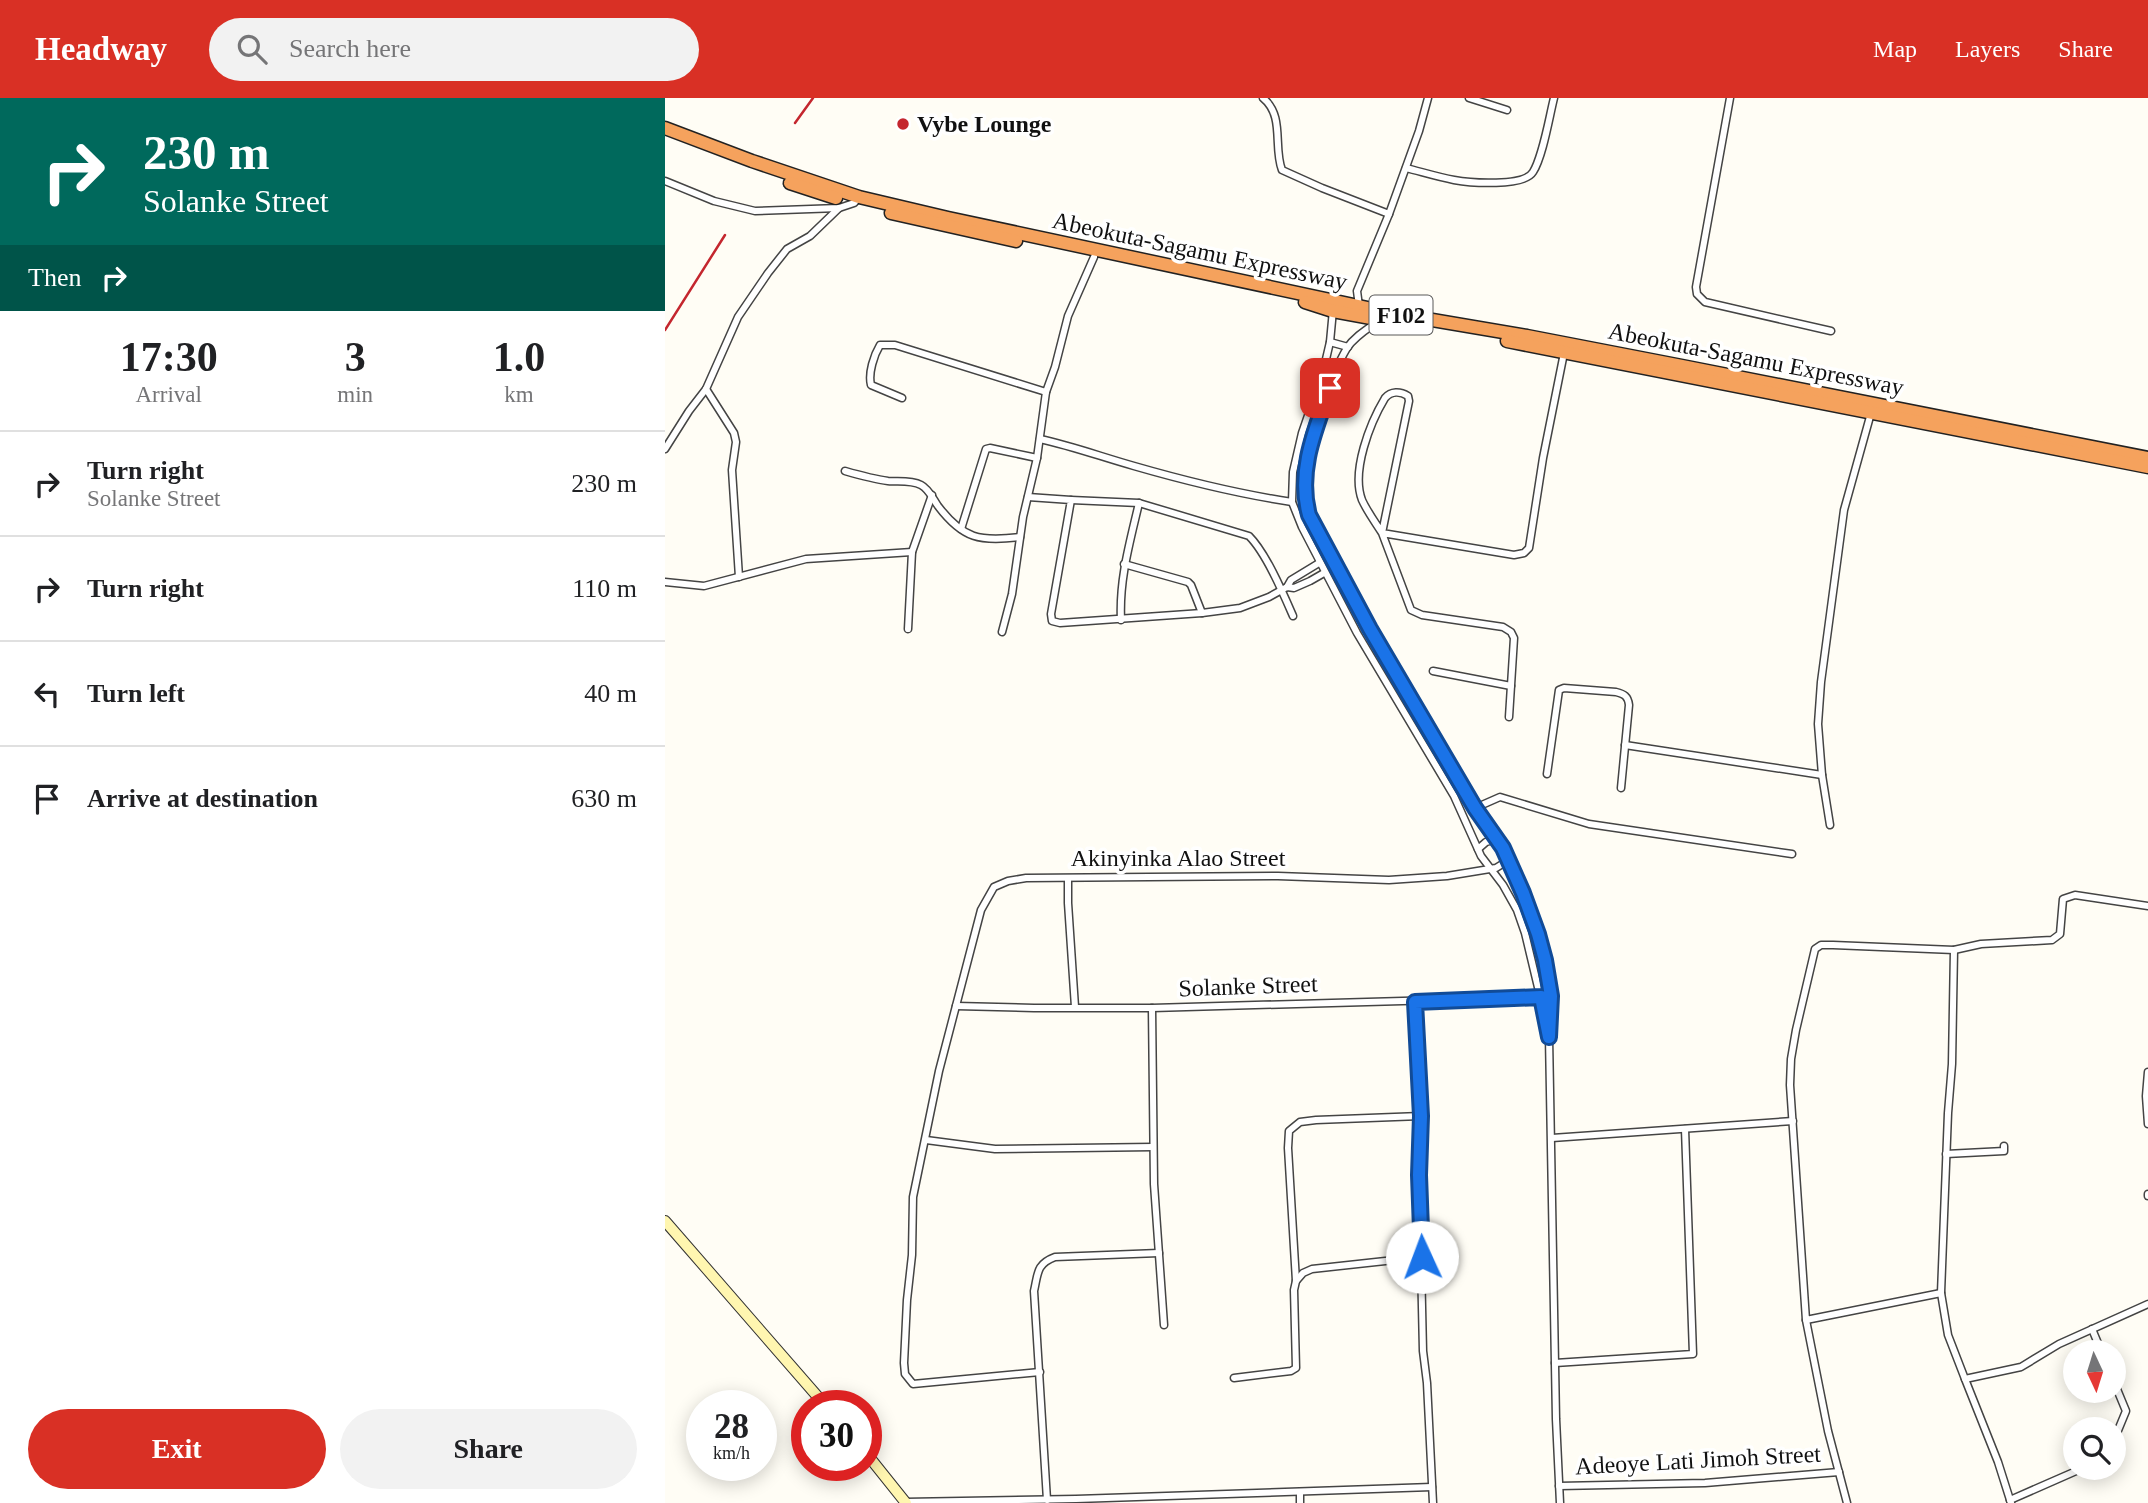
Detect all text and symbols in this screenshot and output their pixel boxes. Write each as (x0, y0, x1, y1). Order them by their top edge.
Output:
search box (209, 18, 699, 81)
icon: search (233, 30, 271, 68)
text: Headway (35, 31, 167, 67)
text: Search here (289, 34, 411, 63)
text: Map (1873, 36, 1917, 62)
text: Layers (1955, 36, 2020, 62)
text: Share (2058, 36, 2113, 62)
place label: Vybe Lounge (917, 111, 1052, 137)
marker: Vybe Lounge (895, 116, 911, 132)
text: 230 m (143, 125, 270, 180)
icon: right (28, 126, 119, 217)
text: Solanke Street (143, 183, 329, 219)
street label: Abeokuta-Sagamu Expressway (1050, 207, 1350, 295)
icon: right (95, 259, 133, 297)
text: Then (28, 263, 81, 292)
road number: F102 (1369, 296, 1433, 334)
street label: Abeokuta-Sagamu Expressway (1606, 318, 1906, 400)
text: 17:30 (120, 334, 218, 380)
text: 3 (345, 334, 366, 380)
text: 1.0 (493, 334, 545, 380)
pin (1300, 358, 1360, 418)
icon: arrive (1311, 369, 1349, 407)
text: Arrival (135, 382, 202, 407)
text: min (337, 382, 373, 407)
text: km (504, 382, 534, 407)
text: Turn right (87, 456, 204, 485)
icon: right (28, 465, 66, 503)
text: 230 m (571, 469, 637, 498)
text: Solanke Street (87, 486, 221, 511)
icon: right (28, 570, 66, 608)
text: Turn right (87, 574, 204, 603)
text: 110 m (572, 574, 637, 603)
icon: left (28, 675, 66, 713)
text: Turn left (87, 679, 185, 708)
text: 40 m (584, 679, 637, 708)
icon: arrive (28, 780, 66, 818)
text: Arrive at destination (87, 784, 318, 813)
text: 630 m (571, 784, 637, 813)
street label: Akinyinka Alao Street (1071, 845, 1286, 871)
street label: Solanke Street (1178, 971, 1318, 1001)
position arrow (1385, 1220, 1459, 1294)
north arrow (2063, 1340, 2126, 1404)
map controls (2063, 1340, 2126, 1480)
speed limit sign: 30 (791, 1390, 882, 1481)
text: 28 (714, 1407, 749, 1446)
button: Exit (28, 1409, 326, 1489)
button: Share (340, 1409, 637, 1489)
button: search (2063, 1417, 2126, 1480)
street label: Adeoye Lati Jimoh Street (1575, 1441, 1822, 1479)
text: km/h (713, 1443, 750, 1463)

